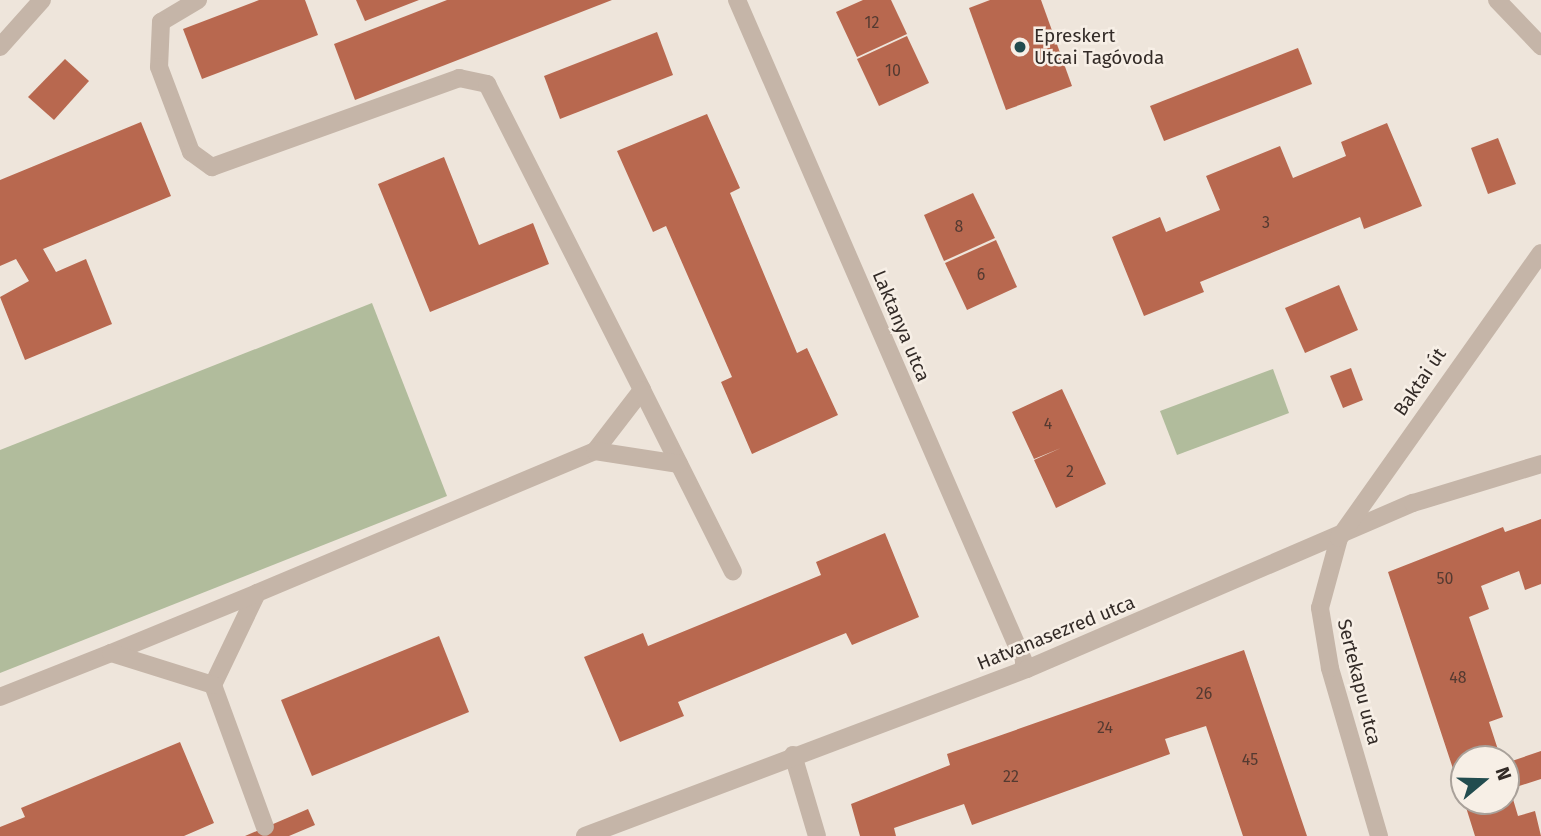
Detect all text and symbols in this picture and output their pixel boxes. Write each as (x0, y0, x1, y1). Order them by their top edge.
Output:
house number: 12 (865, 13, 879, 33)
place label: Epreskert Utcai Tagóvoda (1034, 25, 1164, 69)
marker: Epreskert Utcai Tagóvoda (1012, 39, 1028, 55)
house number: 10 (885, 61, 901, 81)
house number: 3 (1262, 213, 1270, 233)
house number: 8 (955, 217, 963, 237)
house number: 6 (977, 265, 985, 285)
street label: Laktanya utca (867, 267, 935, 385)
street label: Baktai út (1389, 344, 1451, 420)
house number: 4 (1044, 414, 1052, 434)
house number: 2 (1066, 462, 1074, 482)
house number: 50 (1437, 569, 1453, 589)
street label: Hatvanasezred utca (974, 591, 1138, 675)
street label: Sertekapu utca (1332, 617, 1386, 747)
house number: 48 (1449, 668, 1467, 688)
house number: 26 (1196, 684, 1212, 704)
house number: 24 (1097, 718, 1113, 738)
north arrow (1450, 745, 1520, 815)
house number: 45 (1242, 750, 1258, 770)
text: N (1491, 764, 1516, 783)
house number: 22 (1003, 767, 1019, 787)

